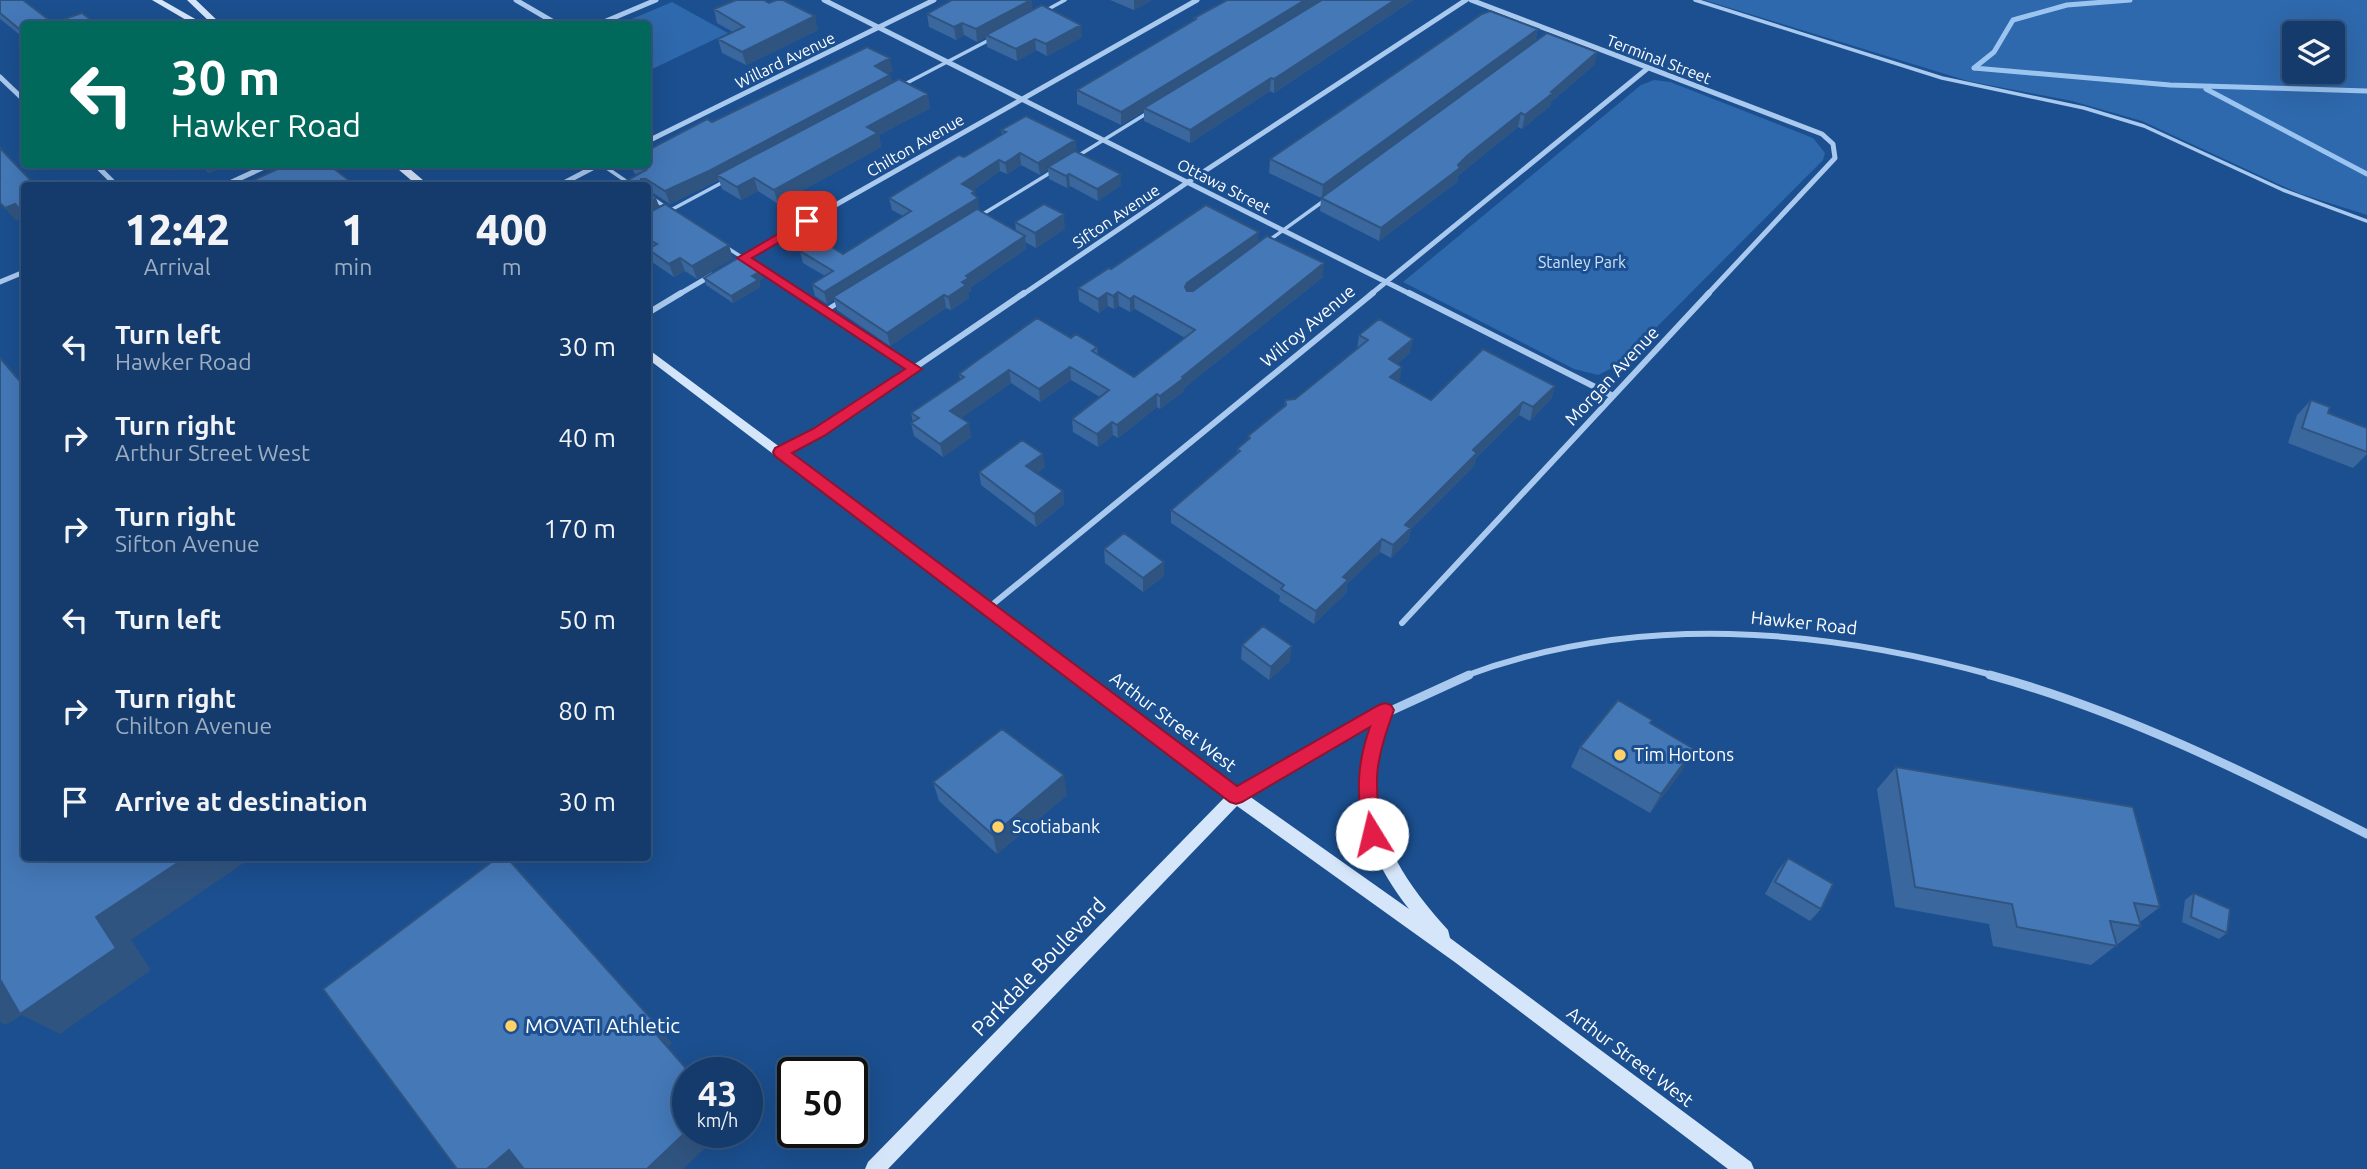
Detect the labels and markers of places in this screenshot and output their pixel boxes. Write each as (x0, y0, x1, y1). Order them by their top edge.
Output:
pin (777, 191, 837, 251)
place label: Tim Hortons (1634, 744, 1734, 764)
marker: Tim Hortons (1612, 747, 1628, 763)
place label: Scotiabank (1012, 816, 1100, 836)
marker: Scotiabank (990, 819, 1006, 835)
place label: MOVATI Athletic (525, 1013, 680, 1037)
marker: MOVATI Athletic (503, 1018, 519, 1034)

